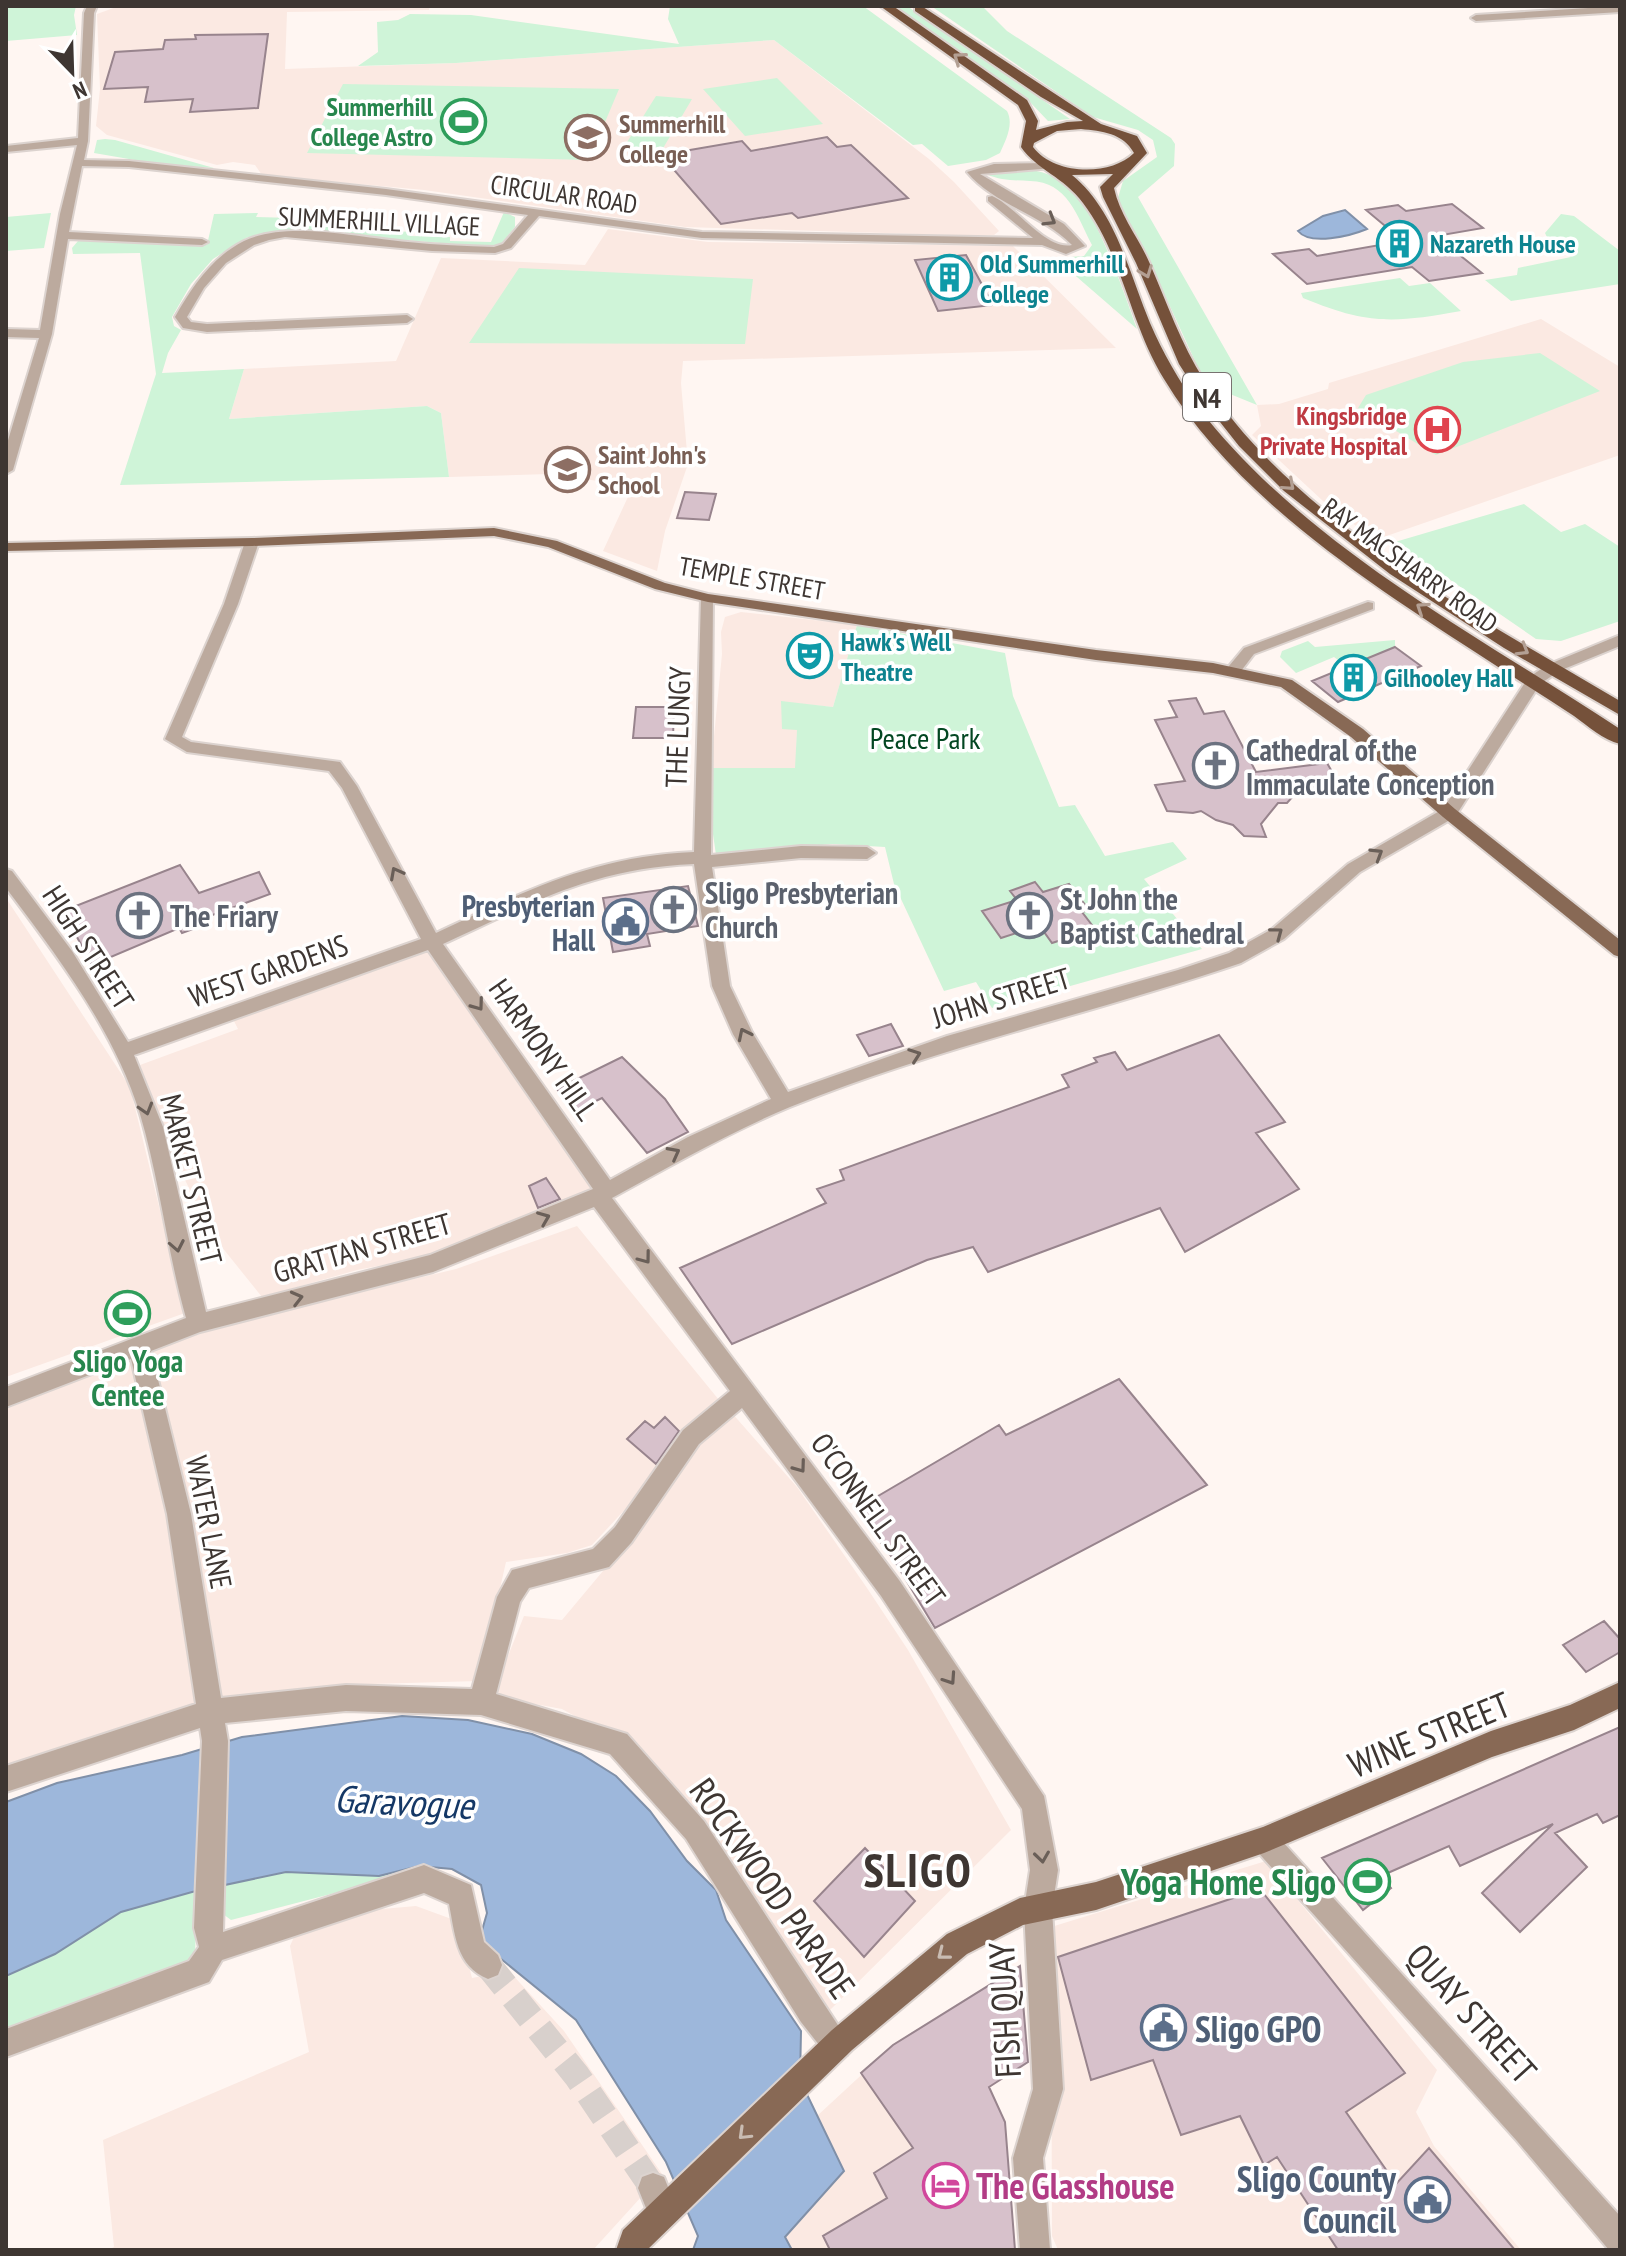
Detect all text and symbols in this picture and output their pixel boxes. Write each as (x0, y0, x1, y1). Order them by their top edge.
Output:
north arrow (32, 32, 112, 112)
one-way arrow (954, 53, 968, 67)
text: N (69, 75, 91, 106)
place label: Summerhill College Astro (311, 90, 434, 153)
sports icon: Summerhill College Astro (440, 97, 488, 145)
place label: Summerhill College (619, 107, 726, 170)
school or university icon: Summerhill College (564, 114, 612, 162)
street label: CIRCULAR ROAD (489, 167, 639, 221)
street label: SUMMERHILL VILLAGE (277, 199, 481, 243)
one-way arrow (1041, 210, 1056, 226)
building icon: Nazareth House (1375, 219, 1423, 267)
place label: Nazareth House (1430, 227, 1576, 260)
place label: Old Summerhill College (980, 247, 1125, 310)
building icon: Old Summerhill College (925, 254, 973, 302)
one-way arrow (1136, 264, 1153, 278)
road number: N4 (1183, 373, 1231, 421)
place label: Kingsbridge Private Hospital (1260, 399, 1408, 462)
hospital icon: Kingsbridge Private Hospital (1414, 406, 1462, 454)
place label: Saint John's School (598, 438, 706, 501)
school or university icon: Saint John's School (543, 445, 591, 493)
one-way arrow (1280, 476, 1294, 491)
street label: RAY MACSHARRY ROAD (1316, 490, 1504, 640)
street label: TEMPLE STREET (676, 549, 828, 607)
one-way arrow (1416, 603, 1430, 618)
place label: Hawk's Well Theatre (841, 625, 952, 688)
theatre icon: Hawk's Well Theatre (786, 632, 834, 680)
one-way arrow (1514, 640, 1529, 655)
building icon: Gilhooley Hall (1329, 653, 1377, 701)
place label: Gilhooley Hall (1384, 661, 1514, 694)
street label: THE LUNGY (655, 665, 699, 788)
park label: Peace Park (870, 718, 981, 757)
place label: Cathedral of the Immaculate Conception (1246, 730, 1495, 803)
church icon: Cathedral of the Immaculate Conception (1191, 742, 1239, 790)
one-way arrow (1368, 848, 1383, 864)
one-way arrow (390, 866, 405, 881)
place label: Sligo Presbyterian Church (705, 873, 898, 946)
street label: HIGH STREET (34, 878, 144, 1016)
place label: St John the Baptist Cathedral (1060, 879, 1244, 952)
church icon: Sligo Presbyterian Church (650, 885, 698, 933)
place label: Presbyterian Hall (462, 886, 596, 959)
church icon: The Friary (115, 891, 163, 939)
church icon: St John the Baptist Cathedral (1005, 891, 1053, 939)
place label: The Friary (170, 896, 279, 935)
public building icon: Presbyterian Hall (602, 898, 650, 946)
street label: WEST GARDENS (183, 925, 353, 1015)
one-way arrow (1268, 928, 1283, 942)
street label: JOHN STREET (926, 958, 1075, 1037)
street label: HARMONY HILL (481, 971, 607, 1128)
one-way arrow (468, 996, 483, 1010)
one-way arrow (738, 1028, 754, 1043)
one-way arrow (907, 1048, 921, 1065)
street label: MARKET STREET (152, 1090, 232, 1268)
one-way arrow (137, 1102, 153, 1115)
one-way arrow (666, 1148, 681, 1163)
street label: GRATTAN STREET (269, 1203, 455, 1291)
one-way arrow (536, 1211, 550, 1227)
one-way arrow (168, 1239, 185, 1253)
one-way arrow (635, 1249, 649, 1264)
sports icon: Sligo Yoga Centee (104, 1290, 152, 1338)
one-way arrow (290, 1290, 304, 1307)
place label: Sligo Yoga Centee (73, 1341, 183, 1414)
street label: O'CONNELL STREET (803, 1425, 955, 1613)
street label: WATER LANE (178, 1452, 242, 1592)
one-way arrow (790, 1458, 805, 1472)
one-way arrow (940, 1670, 955, 1684)
street label: WINE STREET (1341, 1680, 1517, 1788)
street label: ROCKWOOD PARADE (680, 1769, 866, 2007)
water label: Garavogue (333, 1773, 477, 1829)
district label: SLIGO (863, 1840, 973, 1900)
one-way arrow (1033, 1850, 1050, 1864)
sports icon: Yoga Home Sligo (1343, 1857, 1391, 1905)
place label: Yoga Home Sligo (1120, 1858, 1336, 1905)
street label: QUAY STREET (1397, 1933, 1547, 2093)
street label: FISH QUAY (977, 1941, 1031, 2079)
one-way arrow (937, 1945, 952, 1959)
public building icon: Sligo GPO (1140, 2004, 1188, 2052)
place label: Sligo GPO (1195, 2005, 1321, 2052)
one-way arrow (739, 2125, 753, 2139)
place label: Sligo County Council (1237, 2155, 1397, 2243)
hotel icon: The Glasshouse (921, 2161, 969, 2209)
place label: The Glasshouse (976, 2162, 1175, 2209)
public building icon: Sligo County Council (1403, 2175, 1451, 2223)

